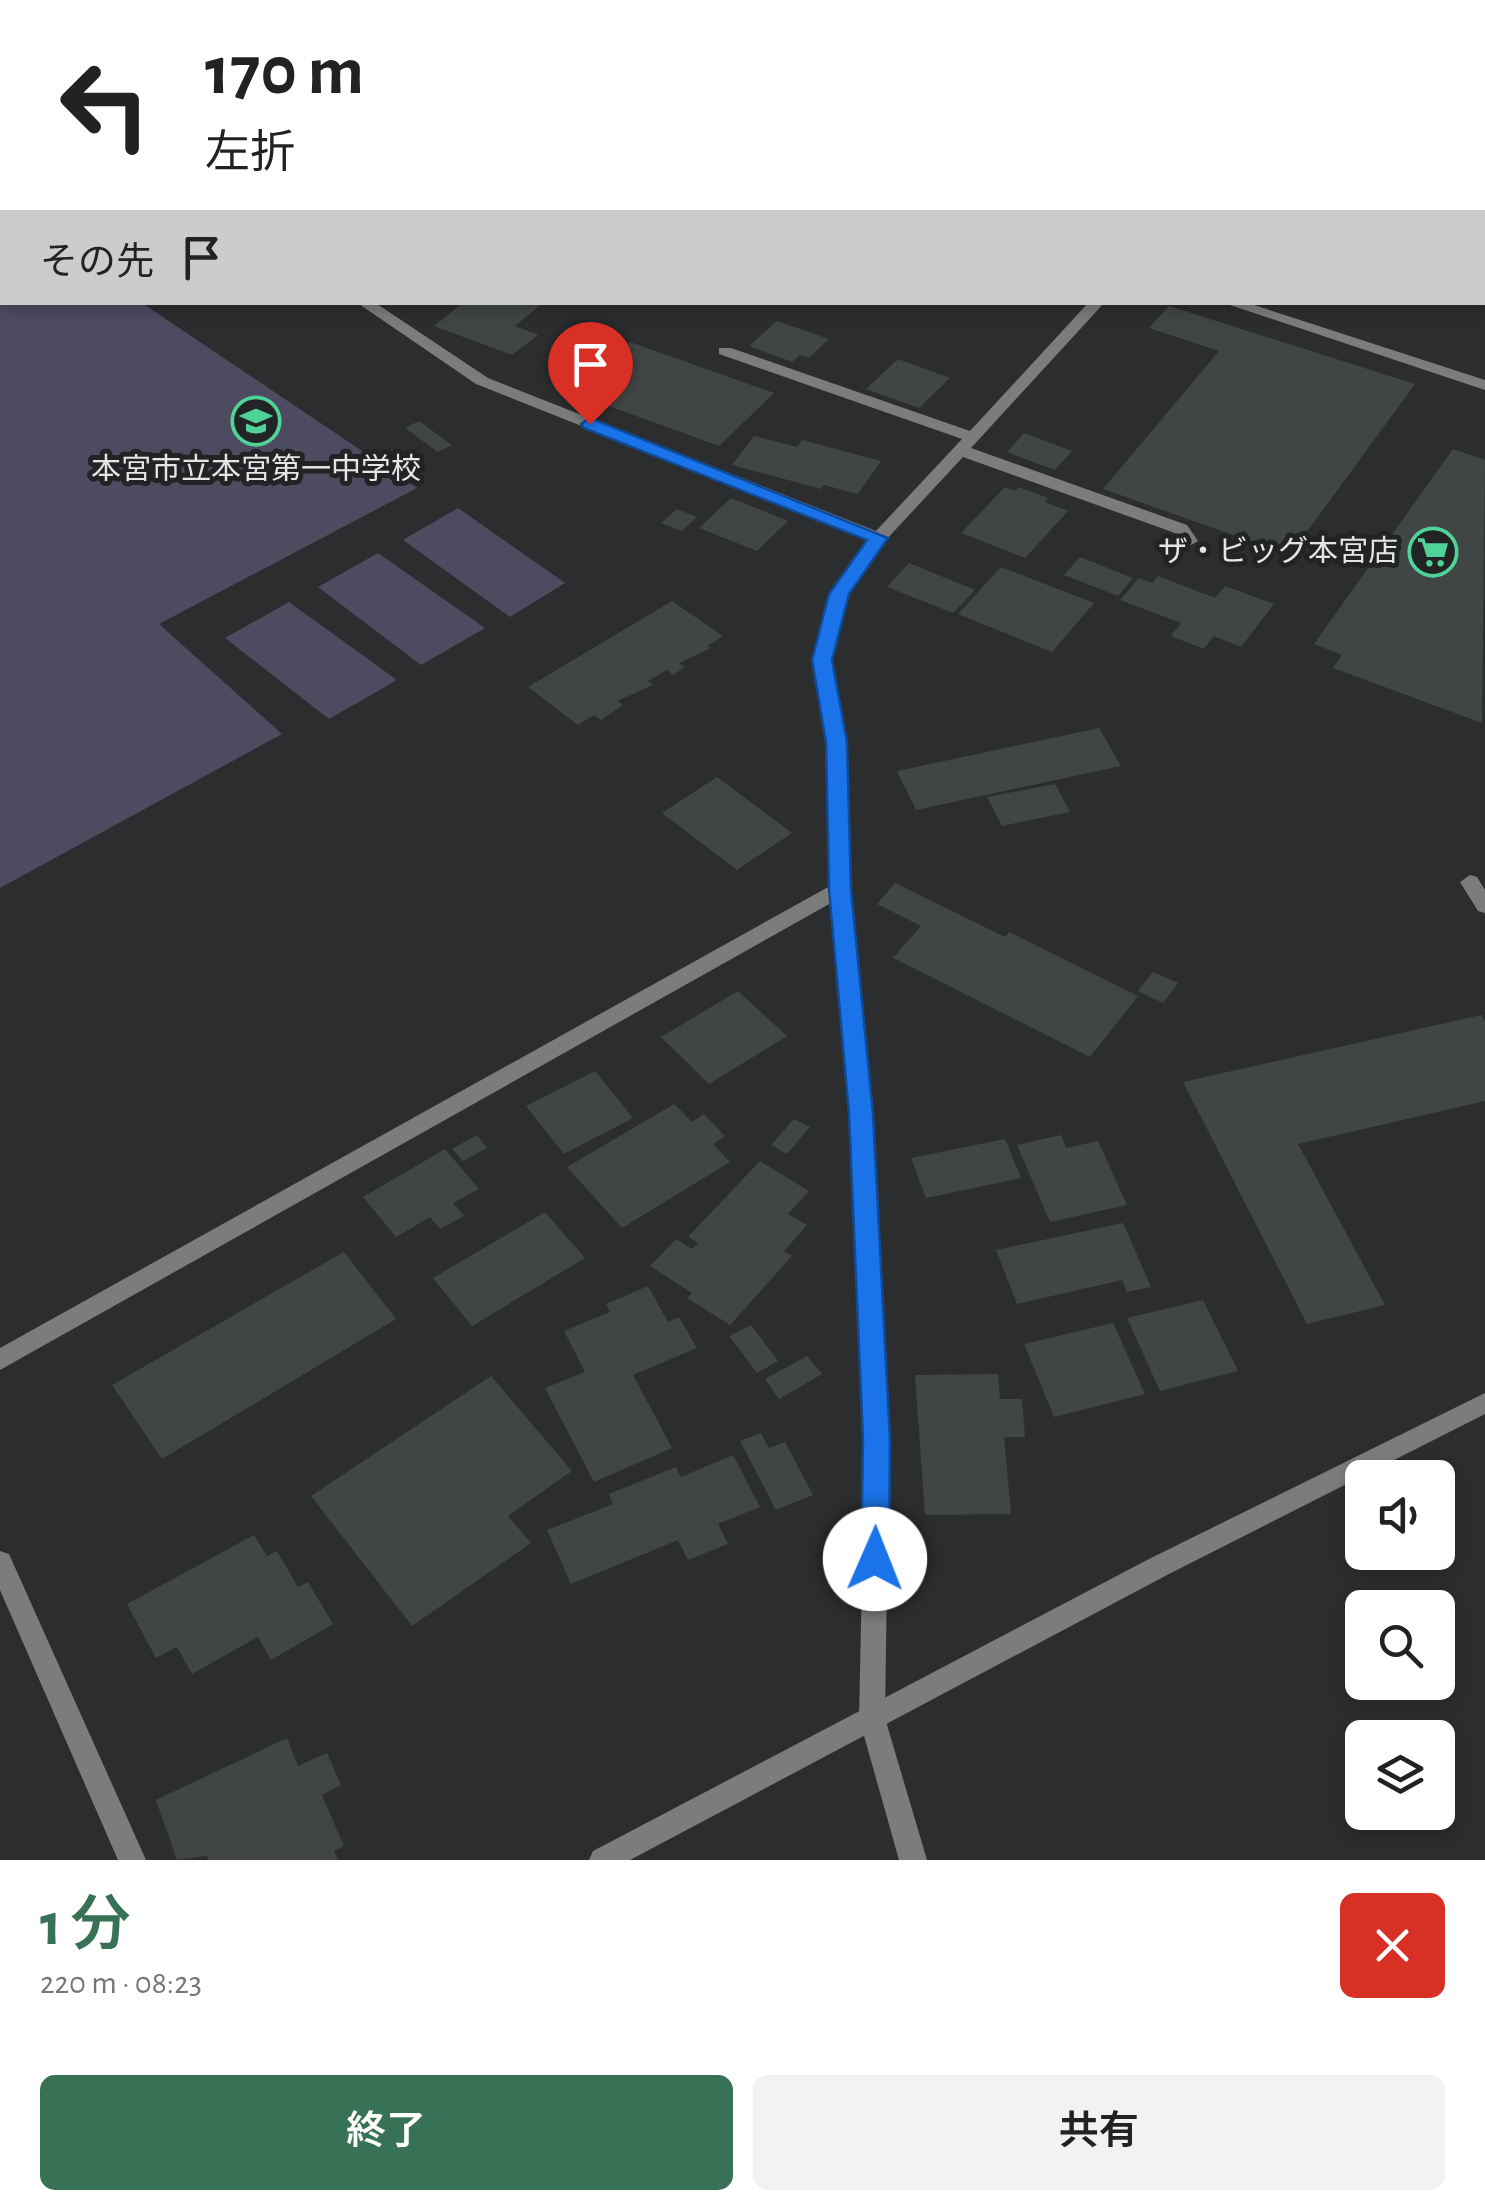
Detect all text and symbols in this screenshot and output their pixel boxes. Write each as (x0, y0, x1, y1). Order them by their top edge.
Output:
text: 170 m (205, 37, 364, 107)
icon: left (40, 40, 170, 170)
text: 左折 (205, 131, 295, 176)
icon: arrive (174, 230, 229, 285)
text: その先 (40, 244, 154, 282)
pin (548, 322, 633, 425)
icon: arrive (563, 337, 618, 392)
school or university icon: 本宮市立本宮第一中学校 (230, 395, 282, 447)
place label: 本宮市立本宮第一中学校 (91, 453, 421, 485)
supermarket icon: ザ・ビッグ本宮店 (1407, 526, 1459, 578)
place label: ザ・ビッグ本宮店 (1158, 535, 1398, 567)
map controls (1345, 1460, 1455, 1830)
button: sound (1345, 1460, 1455, 1570)
position arrow (823, 1507, 927, 1611)
button: search (1345, 1590, 1455, 1700)
button: layers (1345, 1720, 1455, 1830)
button: close (1340, 1893, 1445, 1998)
text: 1 分 (40, 1896, 131, 1956)
text: 220 m · 08:23 (40, 1967, 202, 1999)
button: 終了 (40, 2075, 733, 2190)
button: 共有 (753, 2075, 1445, 2190)

